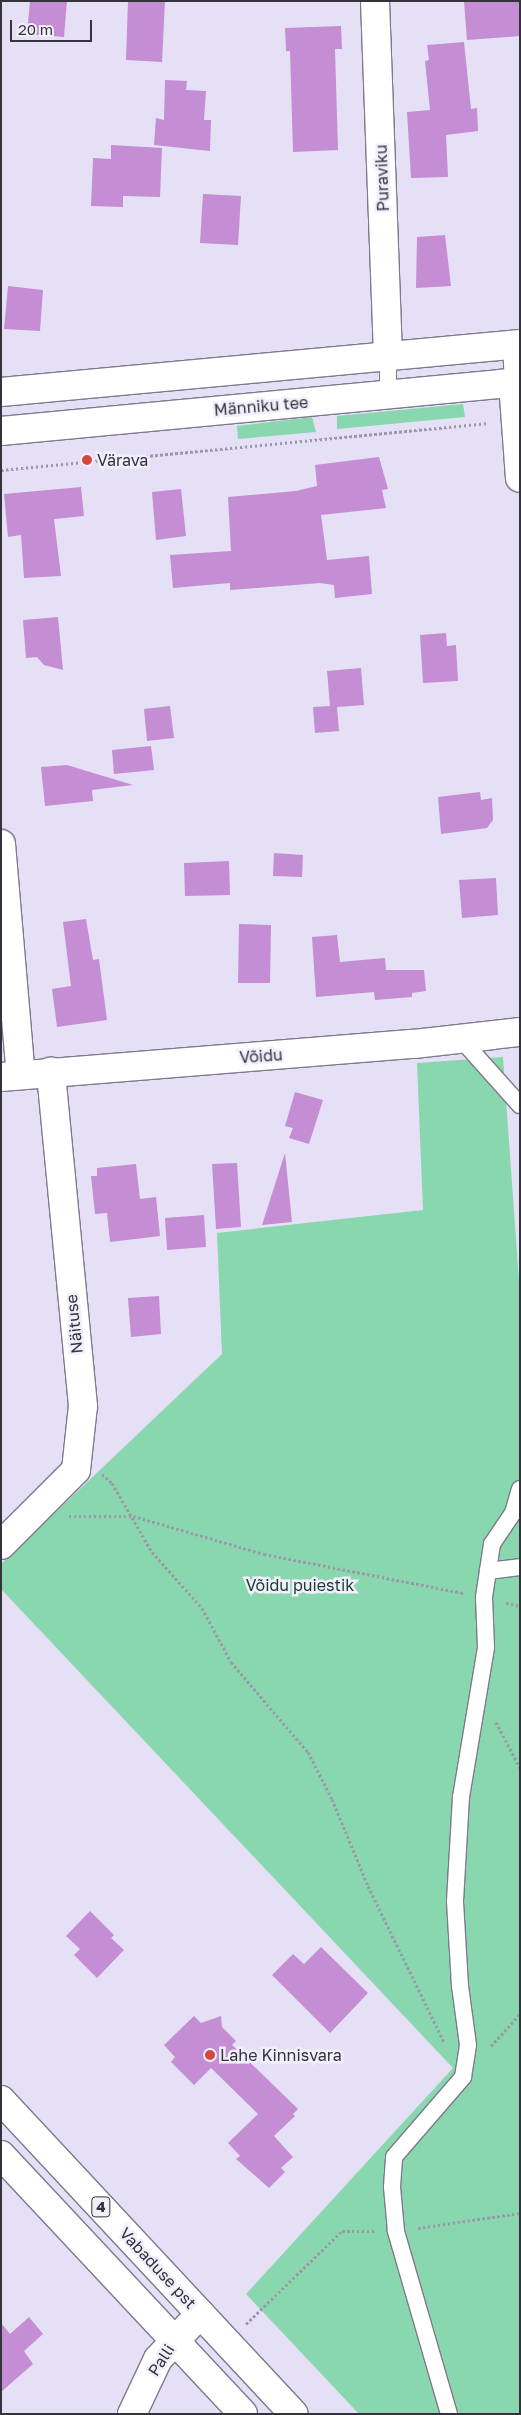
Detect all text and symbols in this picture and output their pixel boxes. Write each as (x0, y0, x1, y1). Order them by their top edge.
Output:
scale bar (12, 10, 95, 42)
text: 20 m (18, 20, 53, 38)
street label: Puraviku (371, 144, 393, 212)
street label: Männiku tee (213, 392, 309, 420)
place label: Värava (97, 450, 148, 470)
marker: Värava (81, 454, 93, 466)
street label: Võidu (239, 1045, 283, 1067)
street label: Näituse (61, 1293, 87, 1355)
park label: Võidu puiestik (246, 1575, 354, 1595)
place label: Lahe Kinnisvara (220, 2045, 342, 2065)
marker: Lahe Kinnisvara (204, 2049, 216, 2061)
road number: 4 (91, 2194, 111, 2220)
street label: Vabaduse pst (116, 2224, 200, 2312)
street label: Palli (144, 2341, 178, 2379)

